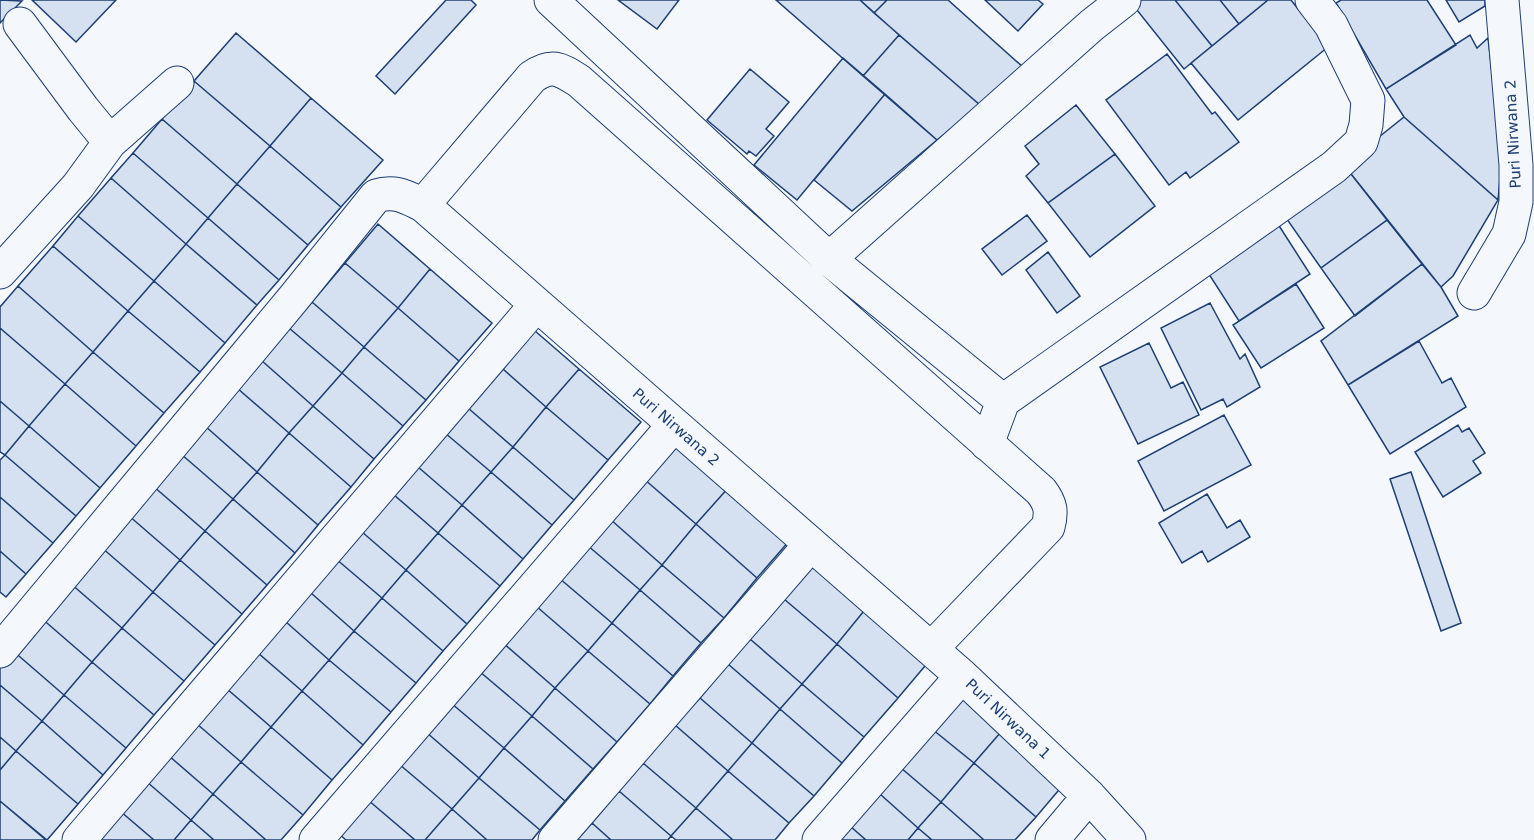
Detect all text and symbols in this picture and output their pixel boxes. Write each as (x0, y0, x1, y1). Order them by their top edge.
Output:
street label: Puri Nirwana 2 (1501, 79, 1525, 189)
street label: Puri Nirwana 2 (629, 384, 723, 470)
street label: Puri Nirwana 1 (962, 675, 1054, 763)

